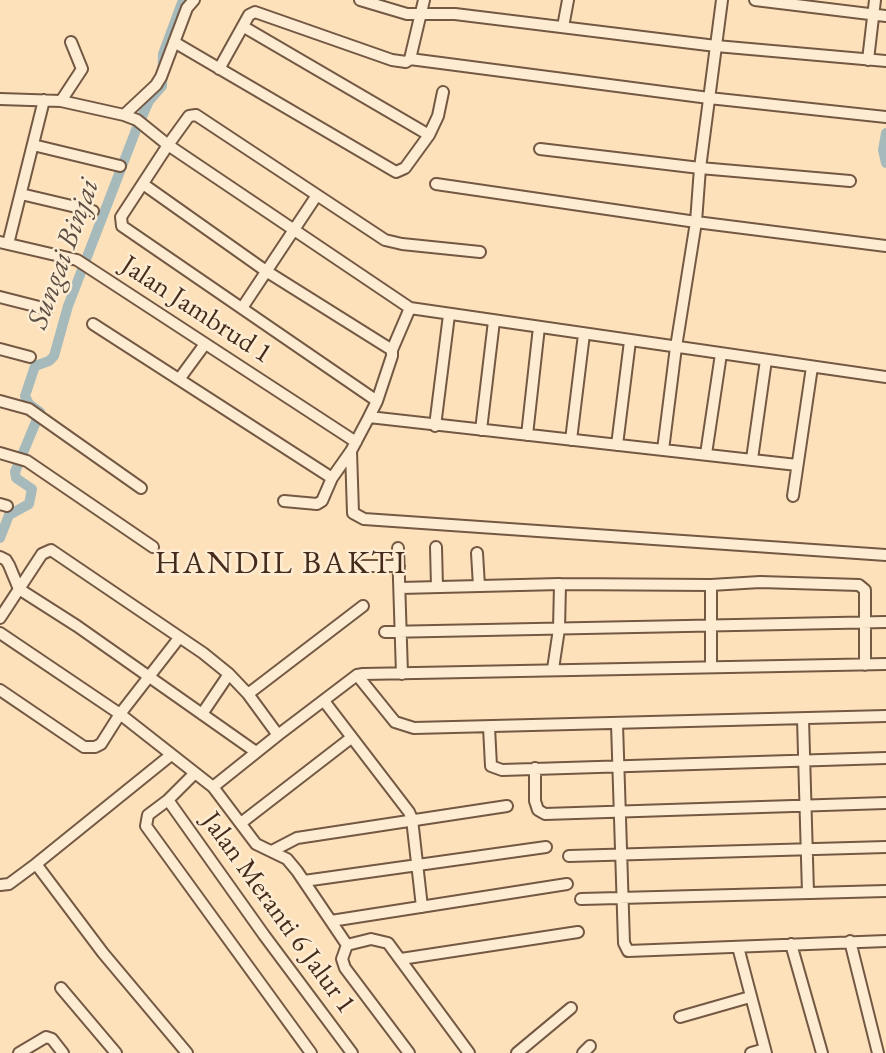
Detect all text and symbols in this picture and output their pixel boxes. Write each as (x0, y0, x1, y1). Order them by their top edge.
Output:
water label: Sungai Binjai (20, 174, 108, 334)
street label: Jalan Jambrud 1 (114, 249, 278, 371)
district label: HANDIL BAKTI (156, 545, 406, 583)
street label: Jalan Meranti 6 Jalur 1 (194, 806, 362, 1020)

